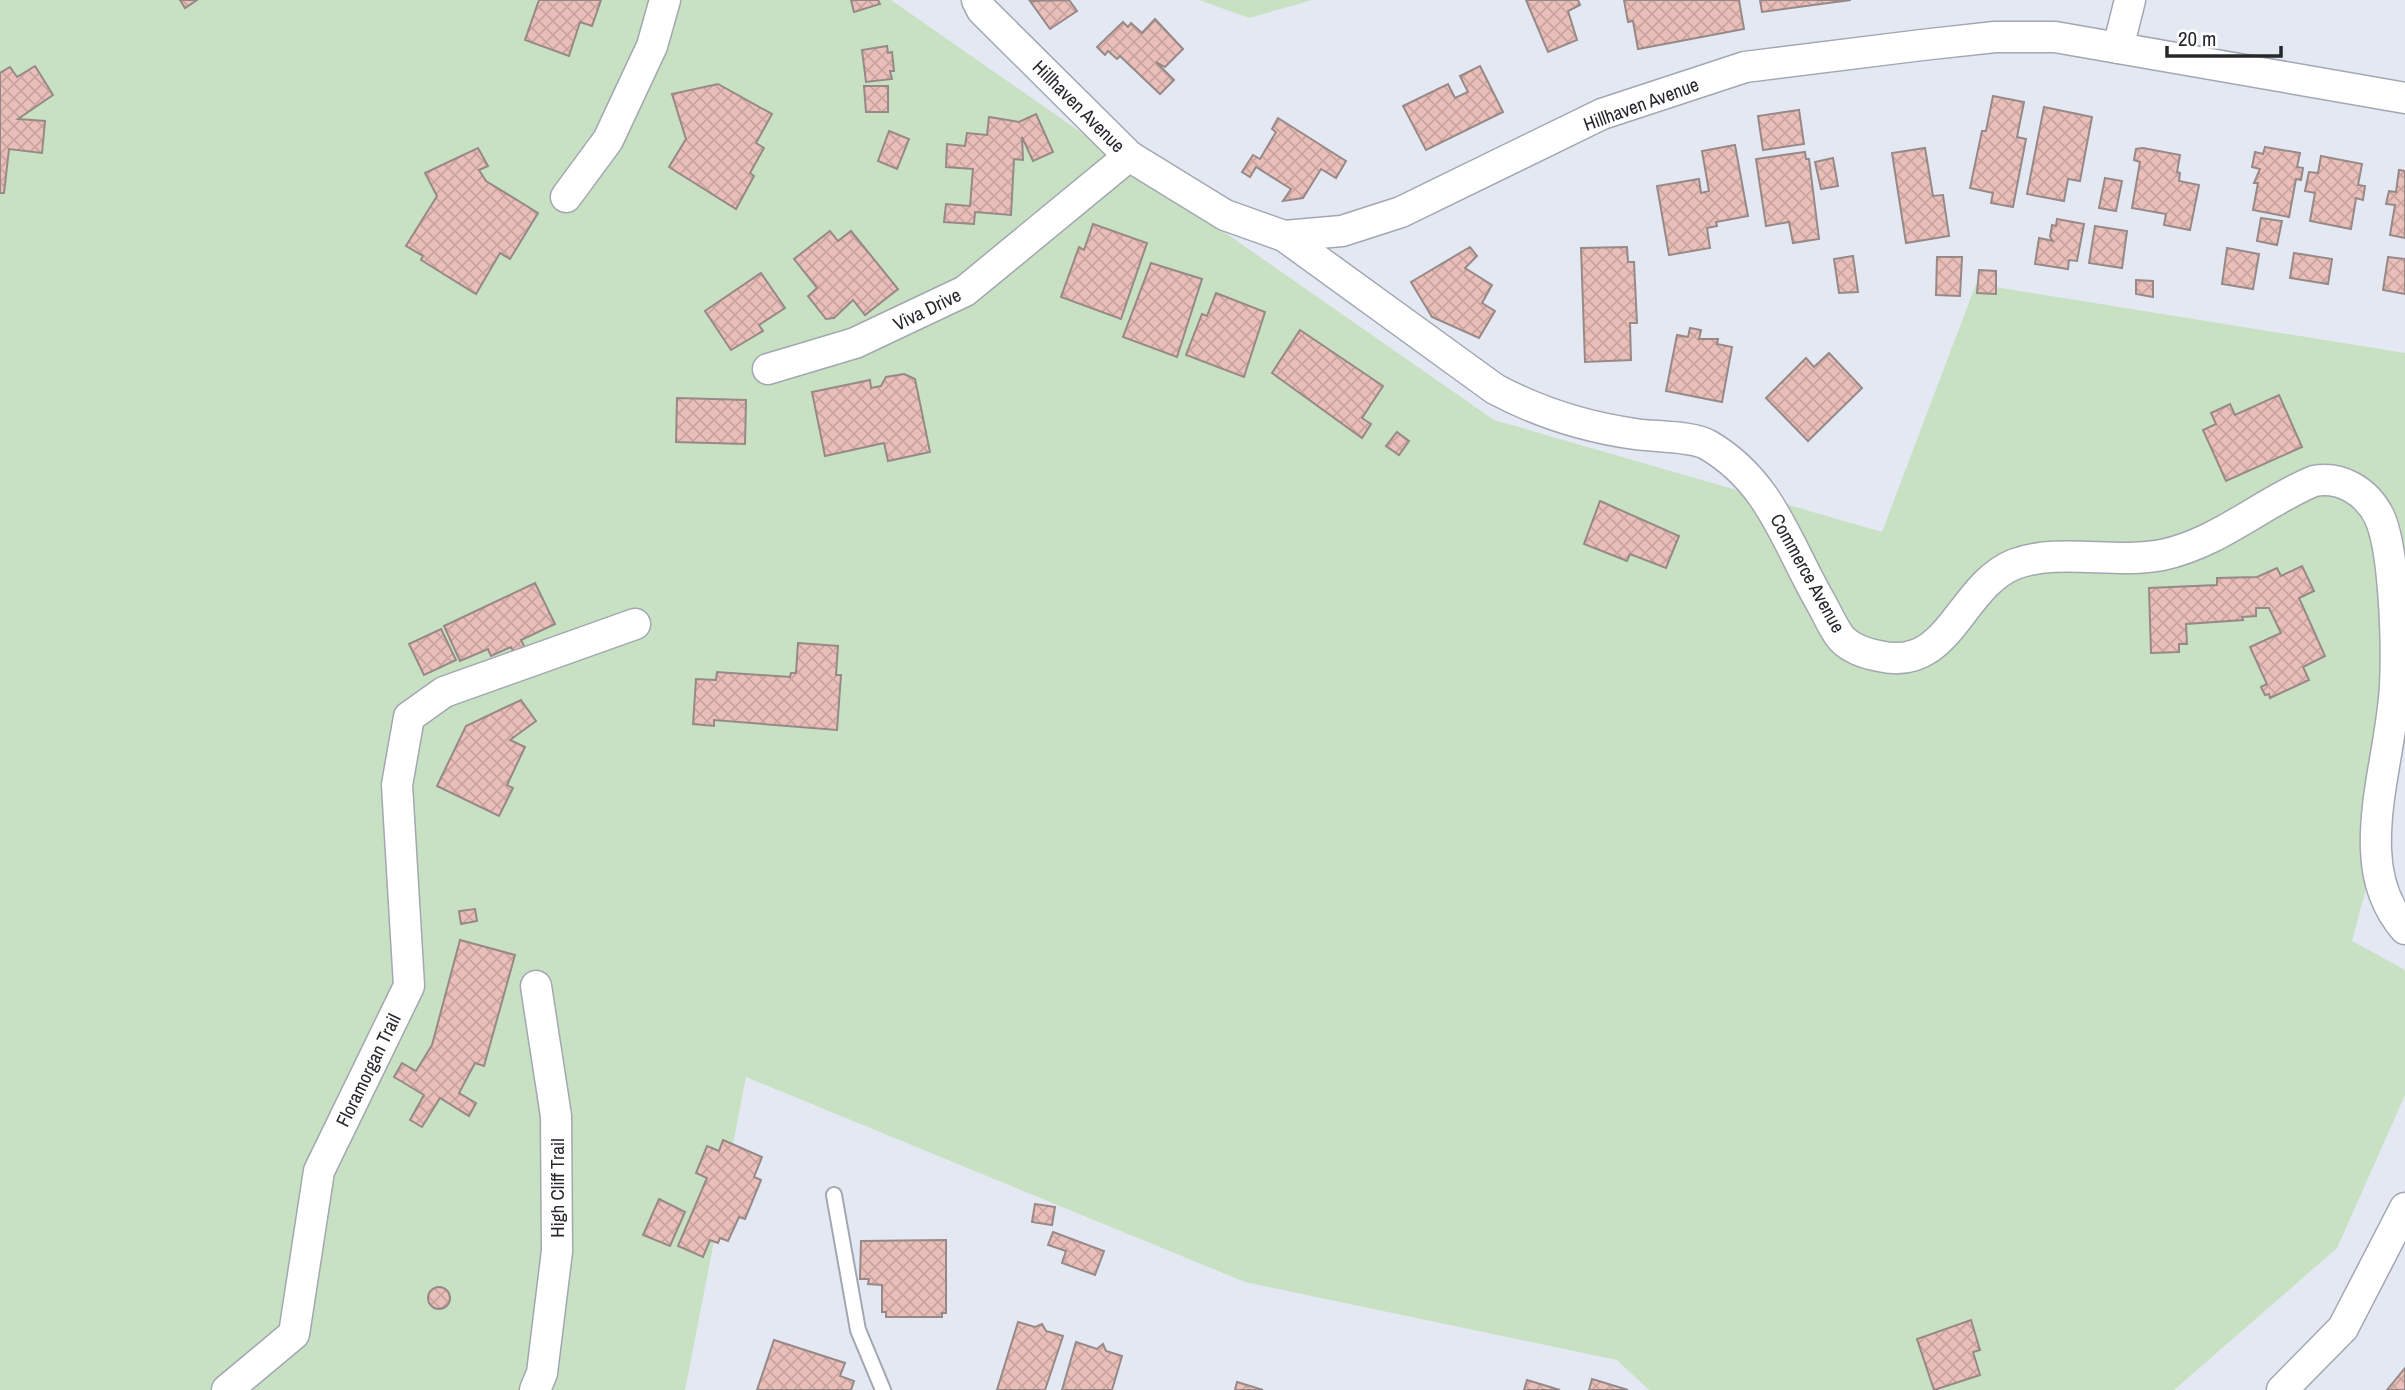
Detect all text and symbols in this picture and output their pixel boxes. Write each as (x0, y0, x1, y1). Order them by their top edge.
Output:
scale bar (2167, 14, 2281, 58)
text: 20 m (2178, 24, 2216, 53)
street label: Hillhaven Avenue (1027, 54, 1131, 158)
street label: Hillhaven Avenue (1580, 71, 1702, 137)
street label: Viva Drive (889, 281, 965, 337)
street label: Commerce Avenue (1765, 509, 1851, 637)
street label: Floramorgan Trail (329, 1009, 407, 1131)
street label: High Cliff Trail (544, 1138, 570, 1238)

